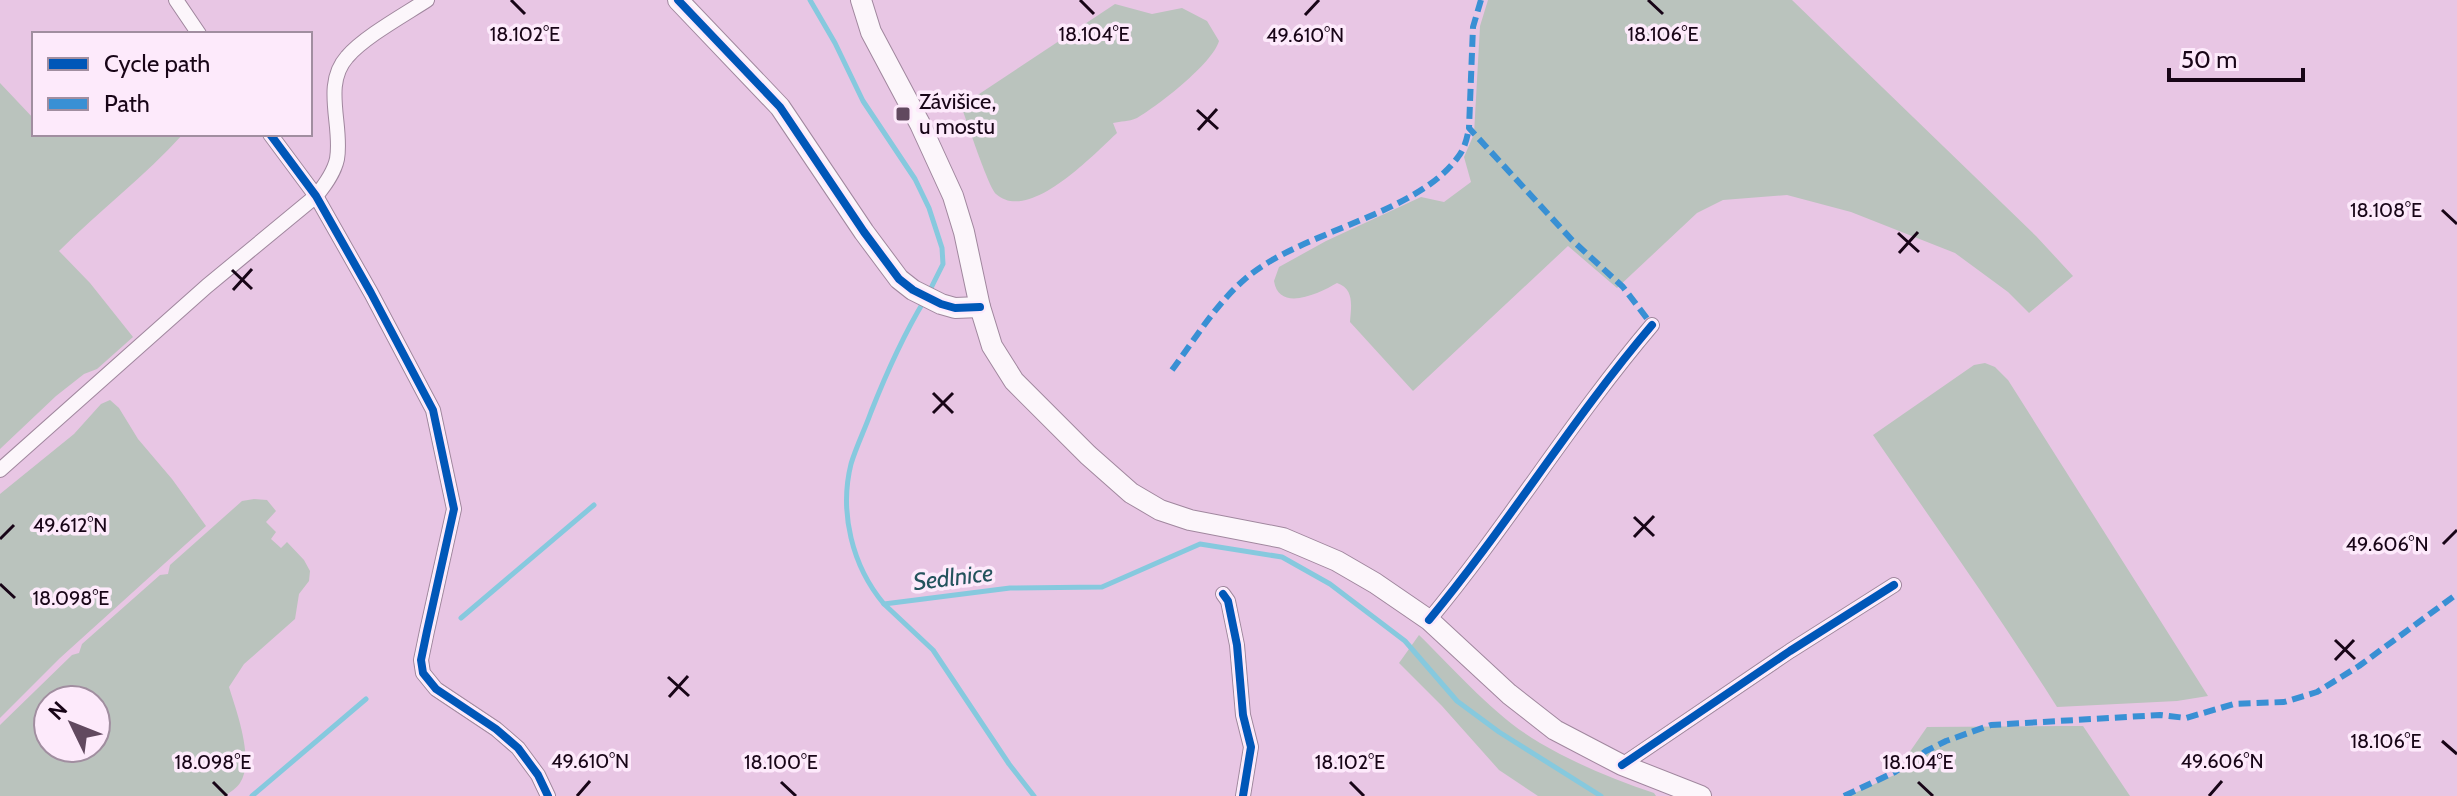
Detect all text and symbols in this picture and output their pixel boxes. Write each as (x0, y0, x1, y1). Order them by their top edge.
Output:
text: 18.102°E (490, 22, 560, 46)
text: 18.104°E (1058, 22, 1130, 46)
text: 18.106°E (1627, 22, 1699, 46)
text: 49.610°N (1266, 23, 1344, 47)
legend (32, 32, 312, 136)
scale bar (2169, 32, 2303, 82)
text: 50 m (2181, 45, 2237, 74)
text: Cycle path (104, 49, 210, 78)
place label: Závišice, u mostu (919, 88, 996, 140)
text: Path (104, 89, 150, 118)
marker: Závišice, u mostu (894, 105, 912, 123)
text: 18.108°E (2350, 198, 2422, 222)
text: 49.612°N (33, 513, 107, 537)
text: 49.606°N (2346, 532, 2429, 556)
water label: Sedlnice (911, 558, 995, 596)
text: 18.098°E (33, 586, 109, 610)
north arrow (32, 684, 112, 764)
text: N (43, 696, 73, 726)
text: 18.106°E (2350, 729, 2422, 753)
text: 49.610°N (551, 749, 629, 773)
text: 49.606°N (2181, 749, 2264, 773)
text: 18.098°E (175, 750, 251, 774)
text: 18.100°E (744, 750, 818, 774)
text: 18.102°E (1315, 750, 1385, 774)
text: 18.104°E (1882, 750, 1954, 774)

